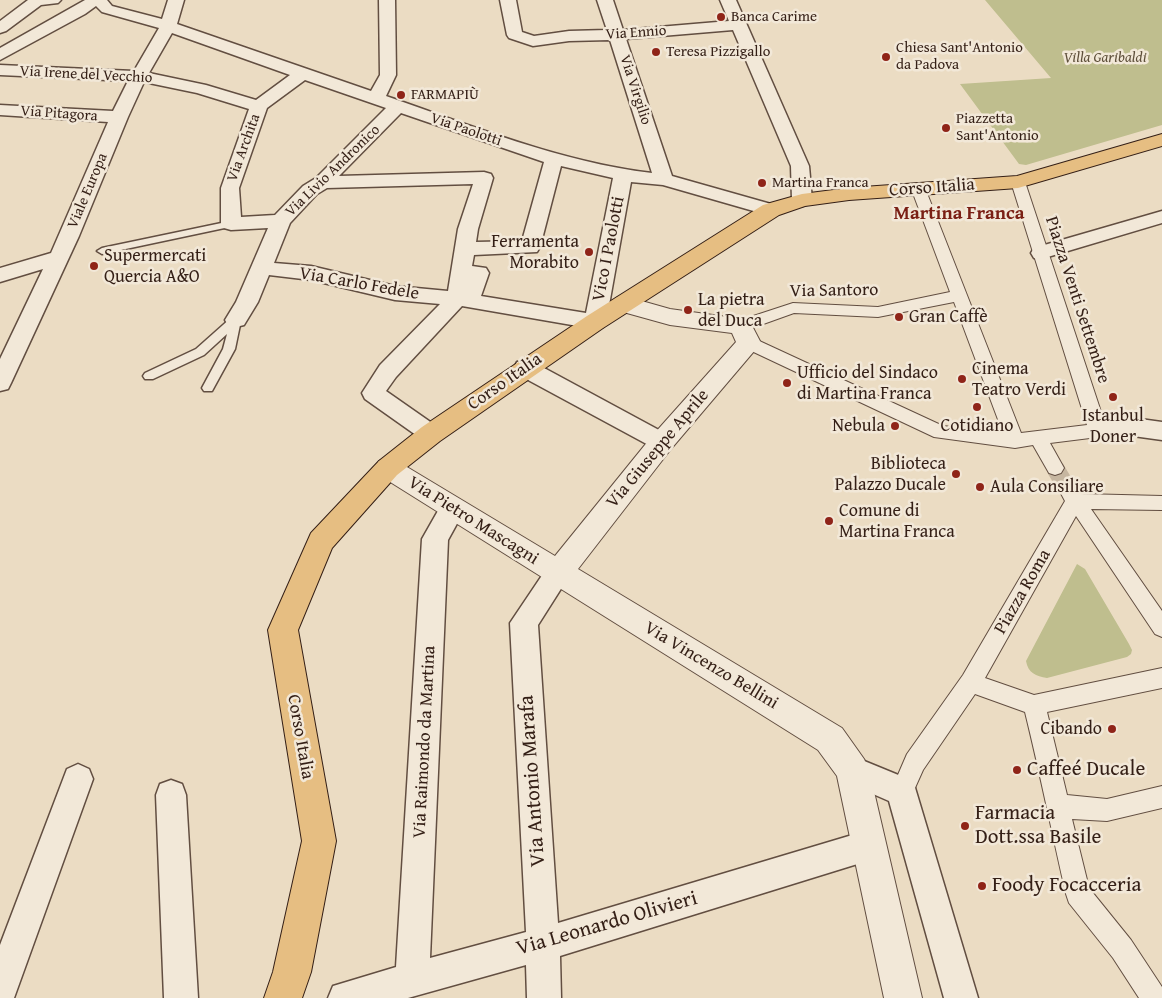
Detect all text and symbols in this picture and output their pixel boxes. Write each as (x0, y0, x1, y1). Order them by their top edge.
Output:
place label: Banca Carime (731, 8, 817, 26)
marker: Banca Carime (715, 11, 727, 23)
street label: Via Ennio (605, 22, 667, 44)
place label: Chiesa Sant'Antonio da Padova (896, 39, 1023, 74)
place label: Teresa Pizzigallo (666, 43, 770, 61)
marker: Teresa Pizzigallo (650, 46, 662, 58)
park label: Villa Garibaldi (1063, 49, 1147, 67)
marker: Chiesa Sant'Antonio da Padova (880, 51, 892, 63)
street label: Via Virgilio (615, 53, 655, 127)
street label: Via Irene del Vecchio (19, 63, 153, 87)
place label: FARMAPIÙ (411, 86, 479, 104)
marker: FARMAPIÙ (395, 89, 407, 101)
street label: Via Pitagora (20, 102, 98, 126)
street label: Via Paolotti (428, 109, 504, 151)
place label: Piazzetta Sant'Antonio (956, 110, 1039, 145)
street label: Via Archita (223, 112, 265, 184)
street label: Via Livio Andronico (282, 121, 384, 221)
marker: Piazzetta Sant'Antonio (940, 122, 952, 134)
street label: Viale Europa (64, 151, 112, 231)
place label: Martina Franca (772, 174, 868, 192)
street label: Corso Italia (889, 174, 975, 202)
marker: Martina Franca (756, 177, 768, 189)
street label: Vico I Paolotti (588, 195, 630, 303)
district label: Martina Franca (894, 203, 1024, 225)
street label: Piazza Venti Settembre (1040, 214, 1114, 386)
place label: Ferramenta Morabito (491, 231, 579, 274)
place label: Supermercati Quercia A&O (104, 245, 206, 288)
marker: Ferramenta Morabito (583, 246, 595, 258)
marker: Supermercati Quercia A&O (88, 260, 100, 272)
street label: Via Carlo Fedele (297, 263, 421, 305)
street label: Via Santoro (790, 279, 878, 303)
place label: La pietra del Duca (698, 289, 765, 332)
marker: La pietra del Duca (682, 304, 694, 316)
place label: Gran Caffè (909, 306, 988, 328)
marker: Gran Caffè (893, 311, 905, 323)
street label: Corso Italia (464, 349, 546, 415)
place label: Cinema Teatro Verdi (972, 358, 1066, 400)
place label: Ufficio del Sindaco di Martina Franca (797, 362, 938, 404)
marker: Cinema Teatro Verdi (956, 373, 968, 385)
marker: Ufficio del Sindaco di Martina Franca (781, 377, 793, 389)
street label: Via Giuseppe Aprile (602, 385, 714, 513)
marker: Istanbul Doner (1107, 391, 1119, 403)
marker: Cotidiano (971, 401, 983, 413)
place label: Istanbul Doner (1082, 405, 1144, 448)
place label: Nebula (832, 415, 885, 437)
place label: Cotidiano (941, 415, 1013, 437)
marker: Nebula (889, 420, 901, 432)
place label: Biblioteca Palazzo Ducale (835, 453, 946, 496)
marker: Biblioteca Palazzo Ducale (950, 468, 962, 480)
street label: Via Pietro Mascagni (404, 472, 542, 570)
place label: Aula Consiliare (990, 476, 1104, 498)
marker: Aula Consiliare (974, 481, 986, 493)
place label: Comune di Martina Franca (839, 500, 955, 542)
marker: Comune di Martina Franca (823, 515, 835, 527)
street label: Piazza Roma (990, 546, 1056, 638)
street label: Via Vincenzo Bellini (640, 617, 782, 715)
street label: Via Raimondo da Martina (409, 645, 441, 839)
street label: Corso Italia (282, 693, 318, 781)
street label: Via Antonio Marafa (514, 694, 552, 868)
place label: Cibando (1040, 718, 1102, 740)
marker: Cibando (1106, 723, 1118, 735)
place label: Caffeé Ducale (1027, 757, 1145, 783)
marker: Caffeé Ducale (1011, 764, 1023, 776)
place label: Farmacia Dott.ssa Basile (975, 801, 1101, 851)
marker: Farmacia Dott.ssa Basile (959, 820, 971, 832)
place label: Foody Focacceria (992, 873, 1141, 899)
marker: Foody Focacceria (976, 880, 988, 892)
street label: Via Leonardo Olivieri (514, 886, 700, 962)

